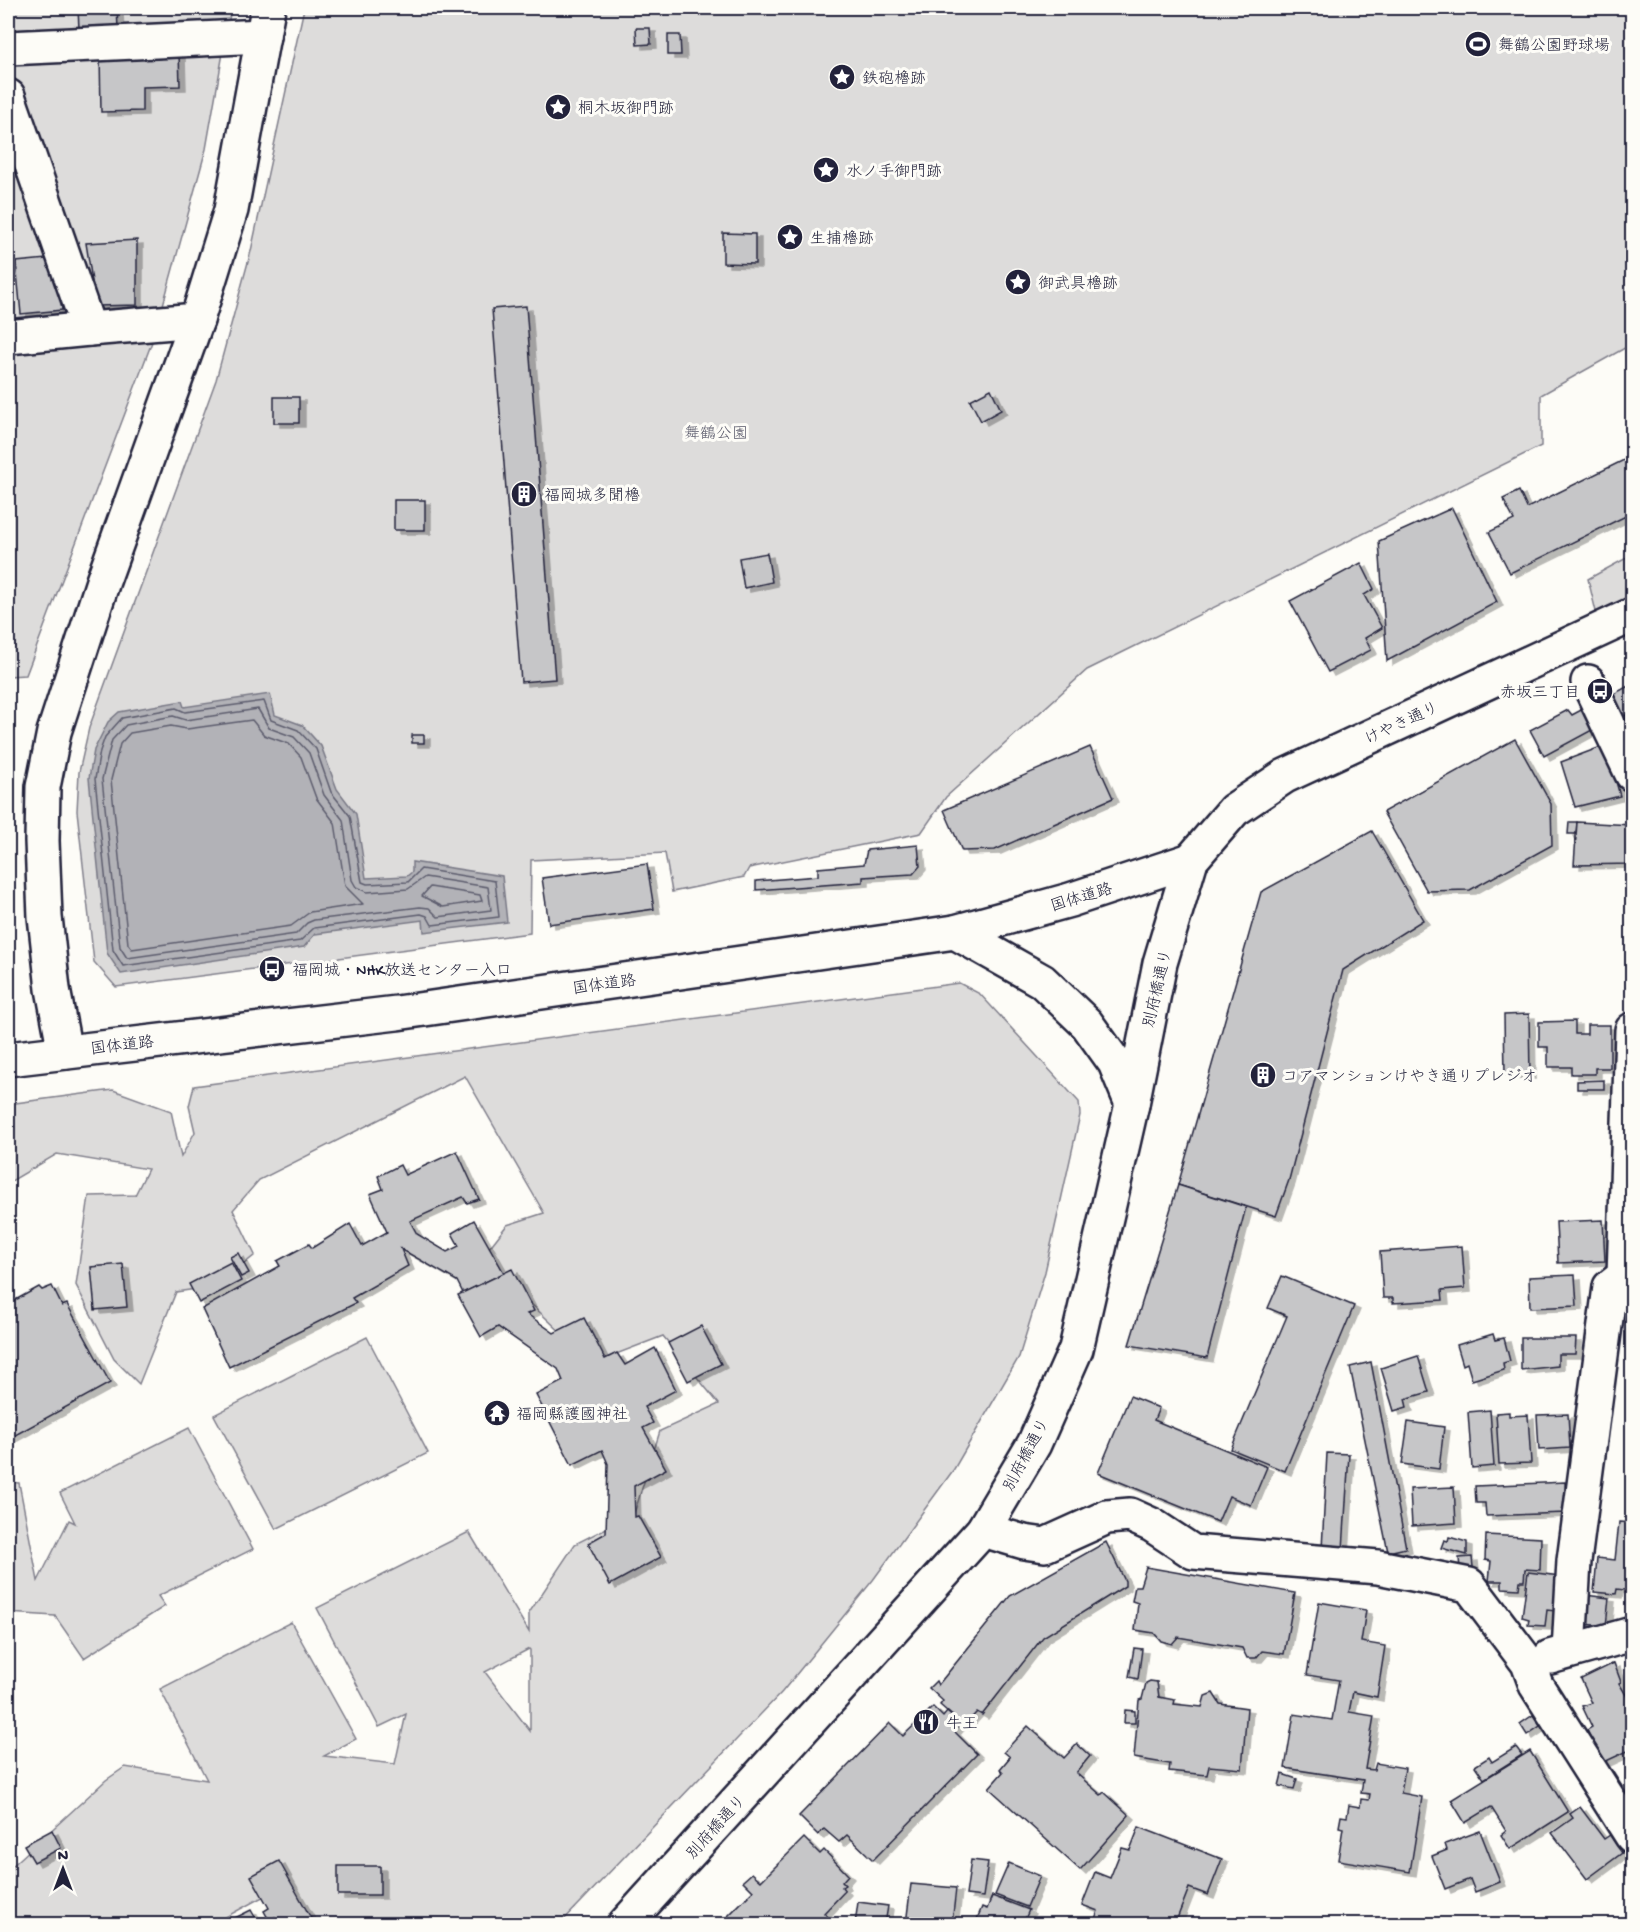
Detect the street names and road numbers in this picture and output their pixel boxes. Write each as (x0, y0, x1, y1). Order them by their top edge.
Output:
street label: けやき通り (1362, 699, 1443, 751)
street label: 国体道路 (1048, 880, 1115, 918)
street label: 別府橋通り (1140, 947, 1178, 1030)
street label: 国体道路 (571, 972, 638, 1000)
street label: 国体道路 (89, 1033, 155, 1061)
street label: 別府橋通り (1000, 1415, 1055, 1495)
street label: 別府橋通り (683, 1792, 751, 1864)

